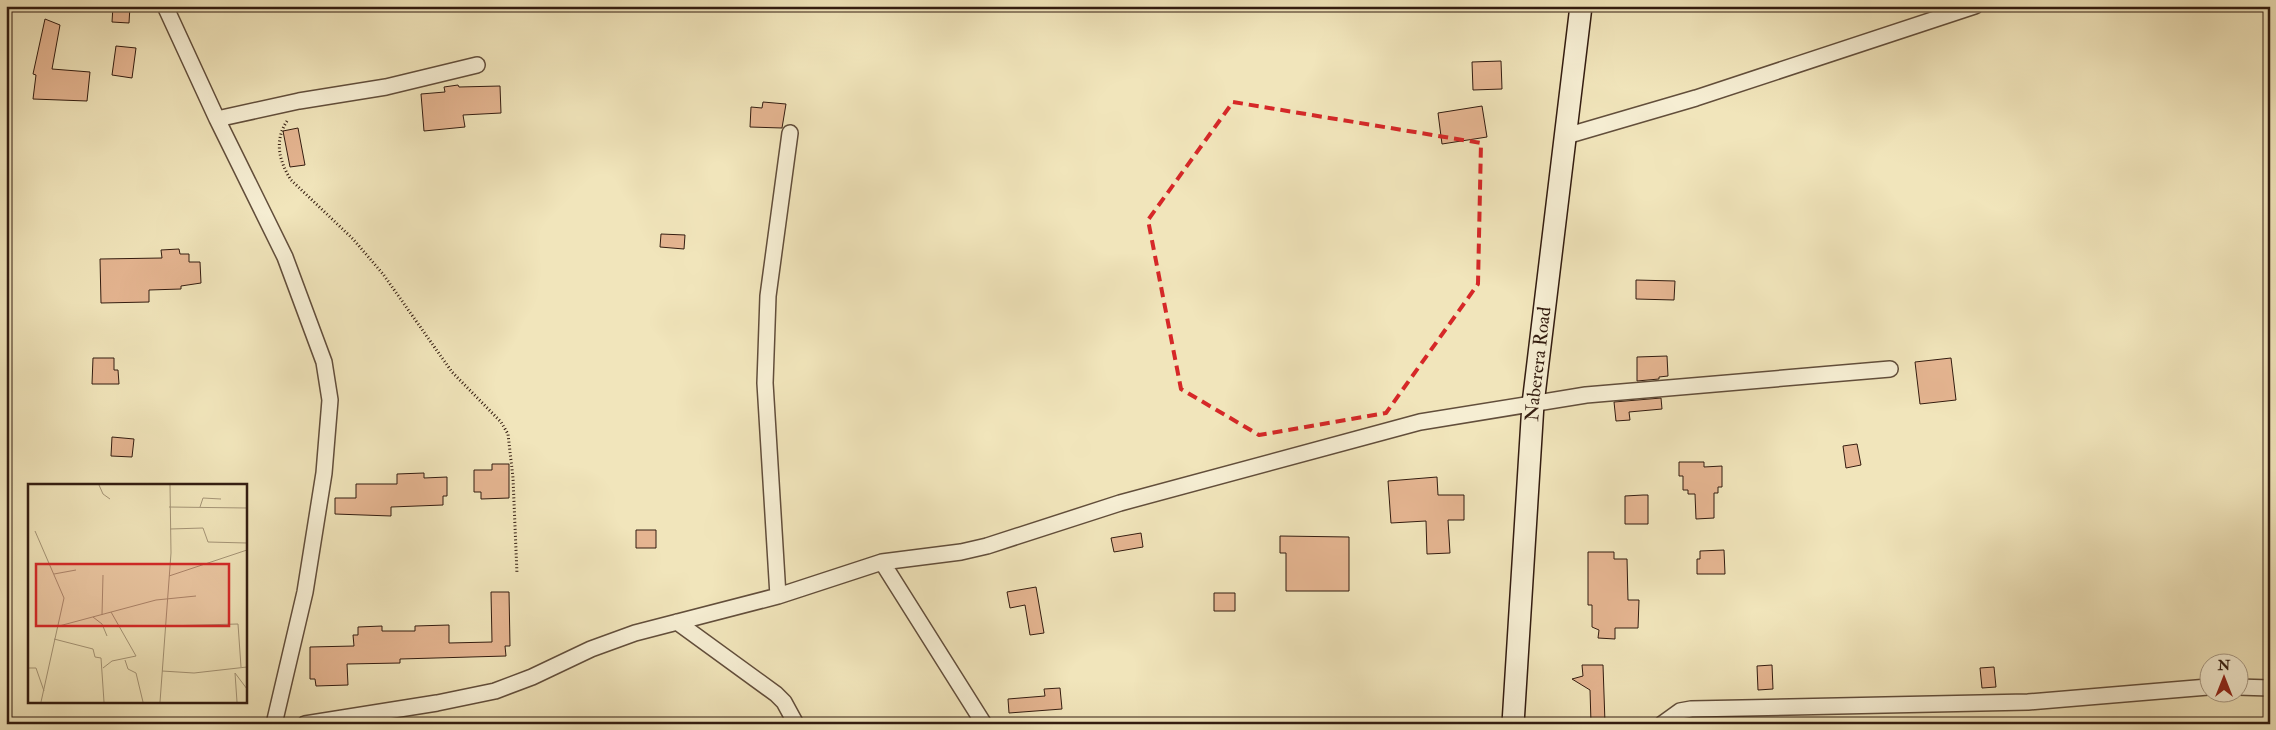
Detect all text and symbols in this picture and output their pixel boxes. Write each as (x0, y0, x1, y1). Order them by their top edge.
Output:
street label: Naberera Road (1520, 305, 1557, 422)
inset map (28, 484, 246, 702)
north arrow (2198, 652, 2248, 702)
text: N (2217, 657, 2231, 674)

